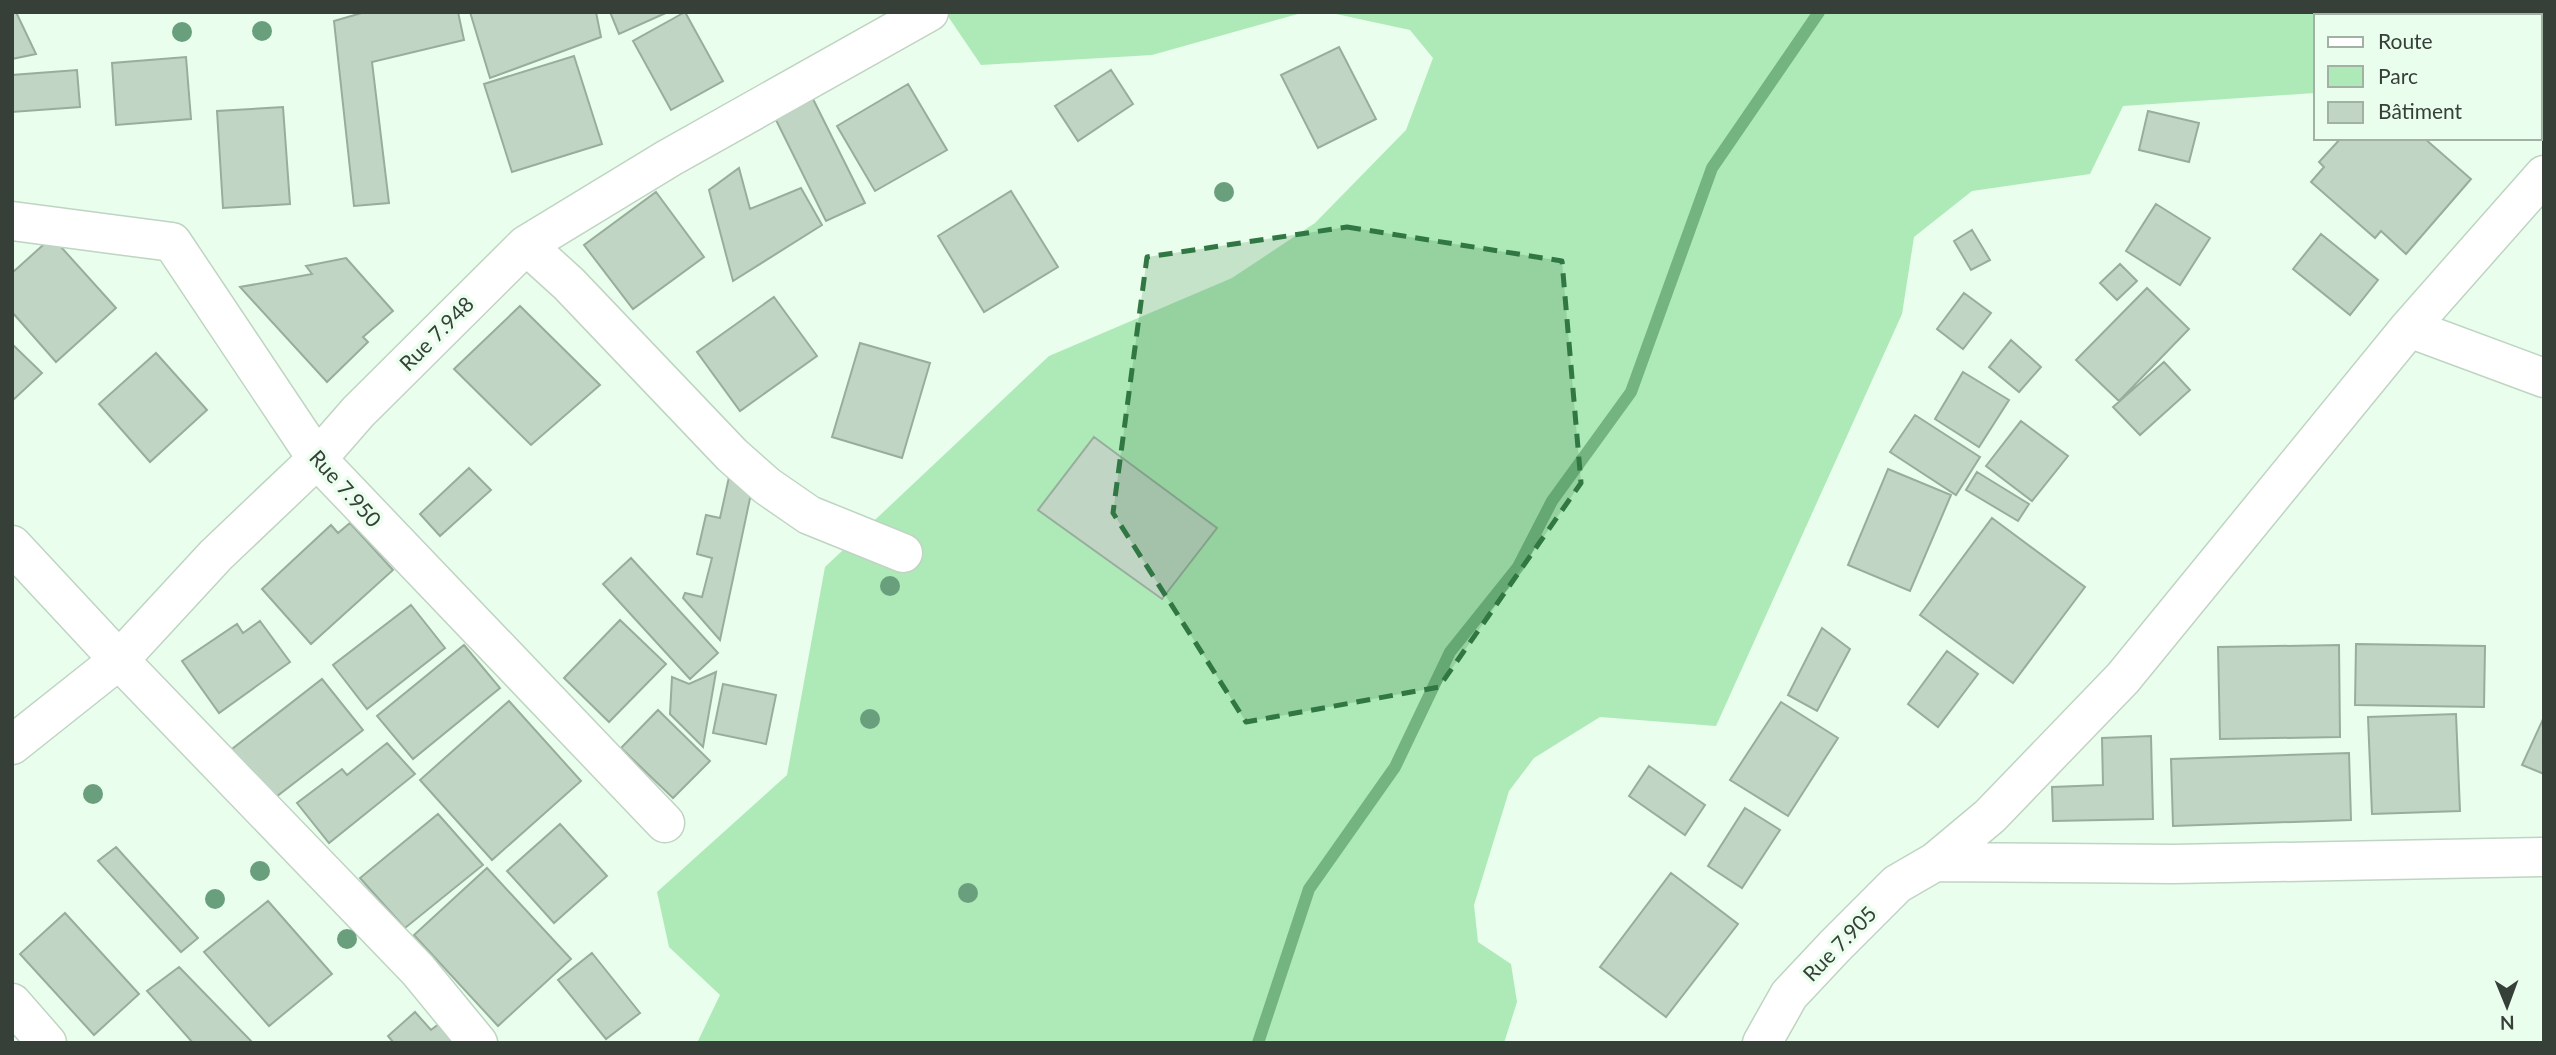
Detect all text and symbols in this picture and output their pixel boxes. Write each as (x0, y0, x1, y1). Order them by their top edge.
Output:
legend (2314, 14, 2542, 140)
text: Route (2378, 28, 2433, 53)
text: Parc (2378, 63, 2418, 88)
text: Bâtiment (2378, 98, 2463, 123)
street label: Rue 7.948 (394, 291, 478, 375)
street label: Rue 7.950 (305, 444, 387, 532)
street label: Rue 7.905 (1797, 900, 1881, 986)
north arrow (2472, 971, 2542, 1041)
text: N (2500, 1012, 2515, 1035)

